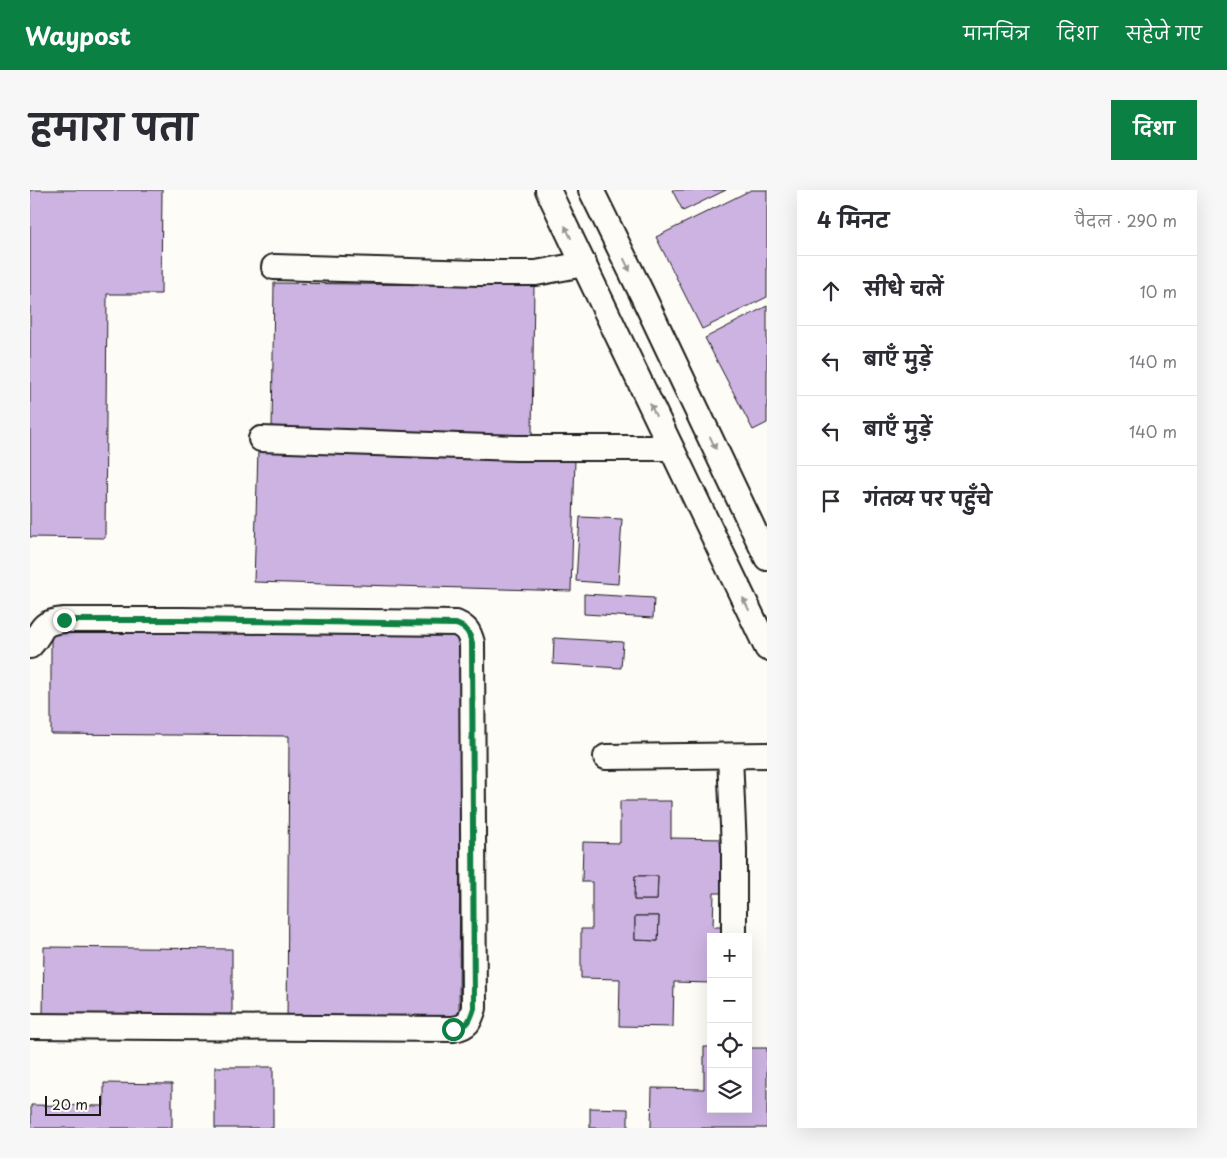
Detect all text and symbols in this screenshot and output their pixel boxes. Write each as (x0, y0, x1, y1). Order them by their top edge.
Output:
text: Waypost (25, 17, 131, 53)
text: मानचित्र (963, 19, 1029, 46)
text: दिशा (1057, 19, 1098, 46)
text: सहेजे गए (1126, 19, 1202, 46)
text: हमारा पता (30, 99, 197, 152)
button: दिशा (1111, 100, 1197, 160)
text: 4 मिनट (817, 203, 889, 235)
text: पैदल · 290 m (1075, 208, 1177, 232)
one-way arrow (564, 225, 572, 239)
one-way arrow (624, 258, 632, 272)
text: सीधे चलें (864, 274, 943, 302)
icon: ahead (817, 277, 845, 305)
text: 10 m (1140, 279, 1177, 303)
text: बाएँ मुड़ें (864, 344, 932, 372)
icon: left (817, 347, 845, 375)
text: 140 m (1129, 349, 1177, 373)
one-way arrow (649, 403, 657, 417)
text: बाएँ मुड़ें (864, 414, 932, 442)
icon: left (817, 417, 845, 445)
text: 140 m (1129, 419, 1177, 443)
one-way arrow (708, 436, 717, 451)
text: गंतव्य पर पहुँचे (864, 484, 992, 512)
icon: arrive (817, 487, 845, 515)
one-way arrow (742, 597, 750, 611)
route end (53, 609, 76, 632)
map controls (707, 933, 752, 1113)
button: + (707, 933, 752, 978)
button: − (707, 978, 752, 1023)
route start (442, 1018, 465, 1041)
button: locate (707, 1023, 752, 1068)
button: layers (707, 1068, 752, 1113)
scale bar (45, 1093, 101, 1116)
text: 20 m (52, 1094, 88, 1115)

